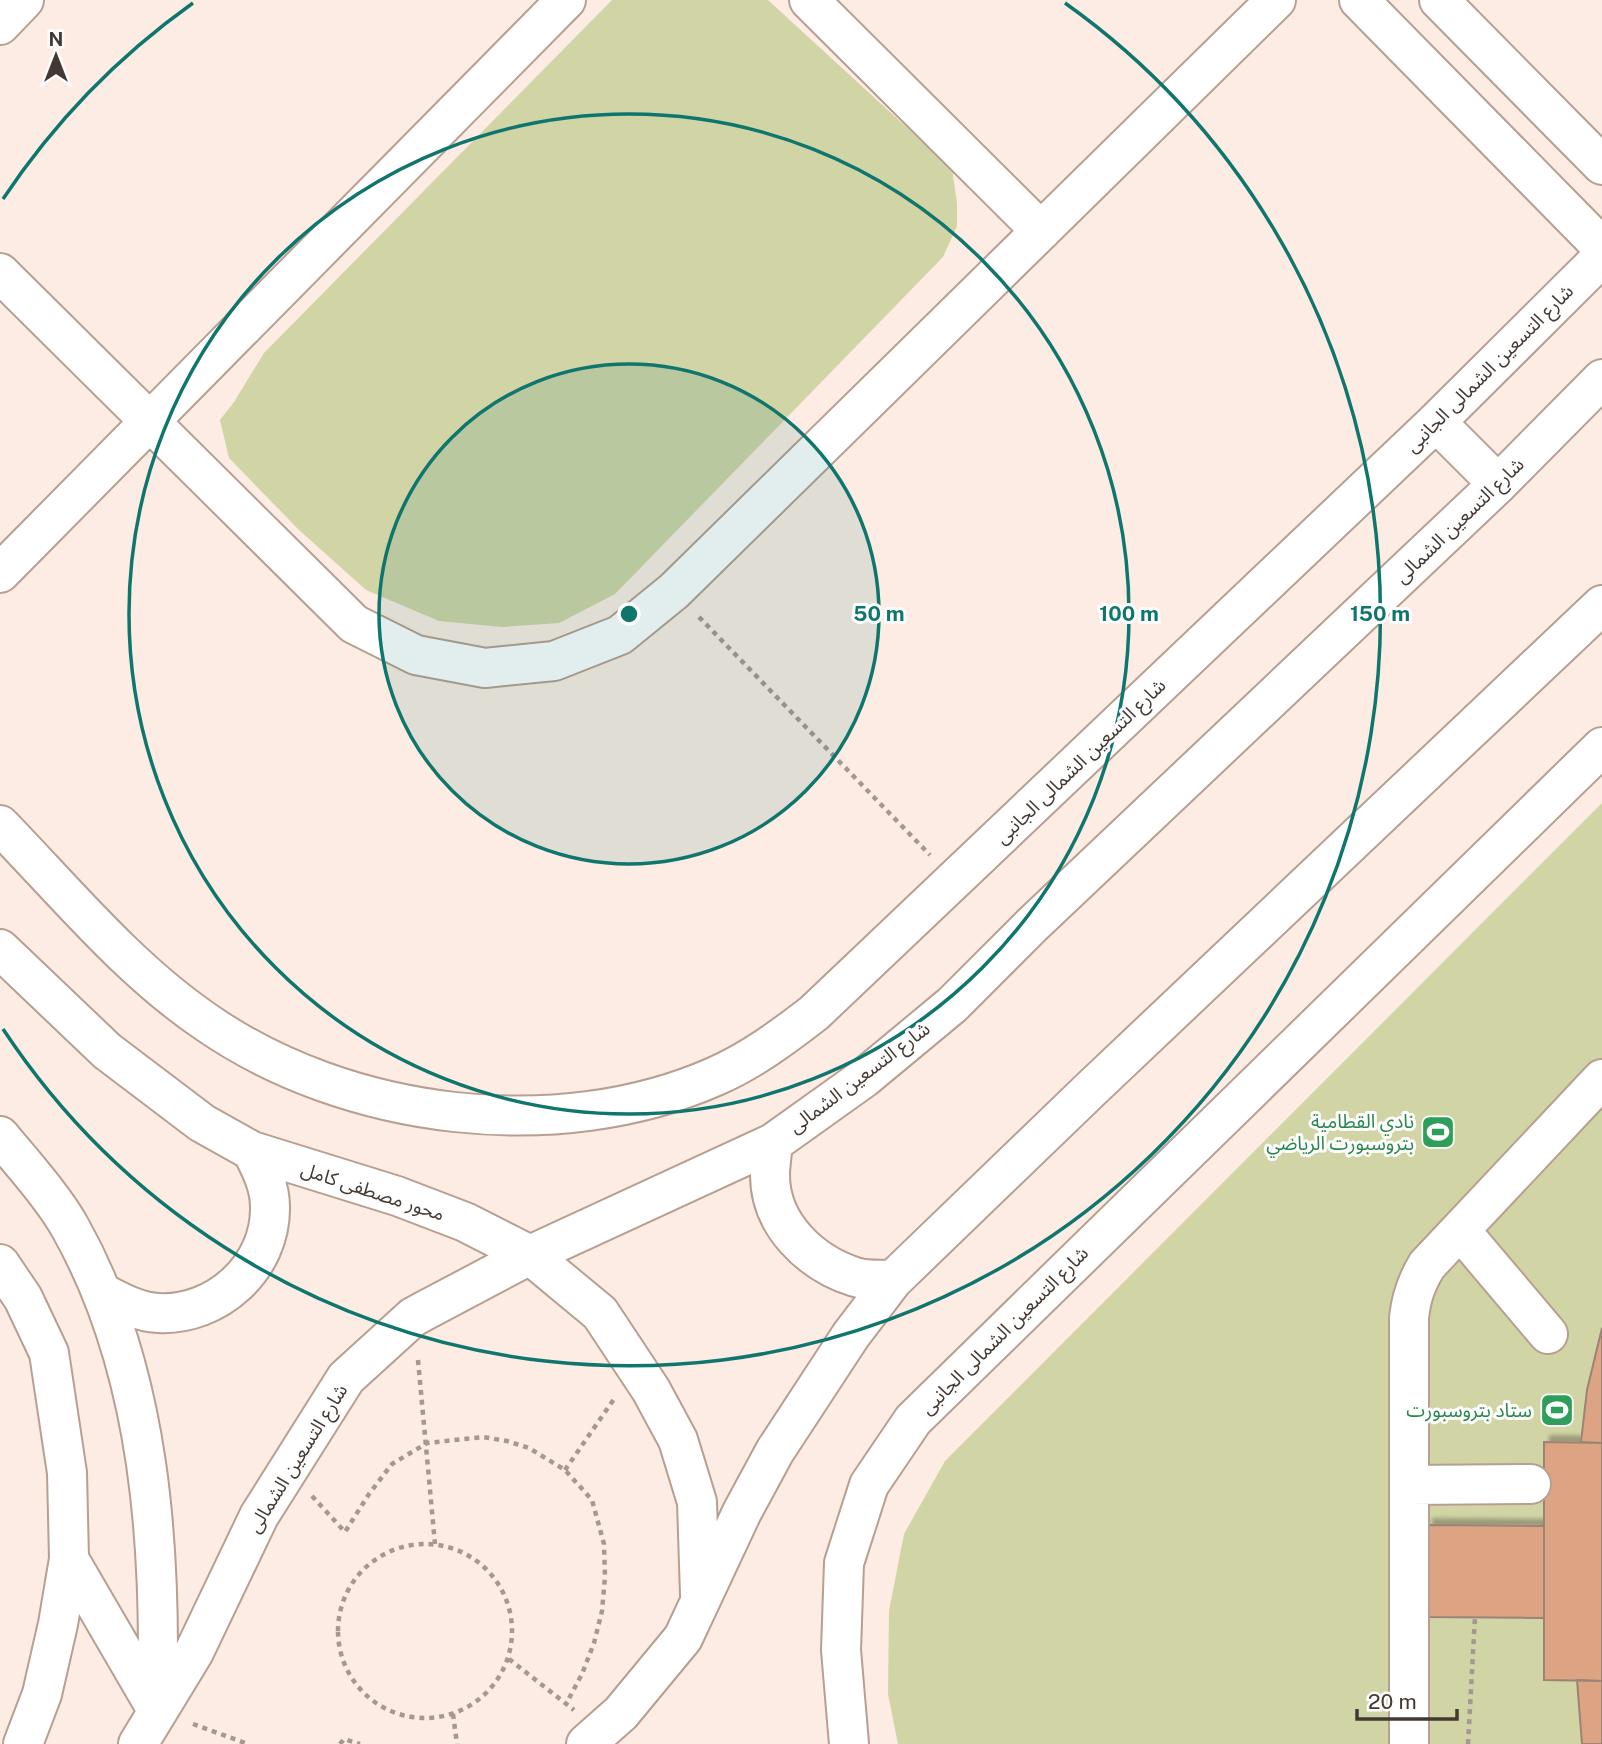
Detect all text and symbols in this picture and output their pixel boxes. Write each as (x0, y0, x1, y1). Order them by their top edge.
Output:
north arrow (21, 21, 91, 91)
text: N (49, 28, 63, 50)
street label: شارع التسعين الشمالى الجانبى (1401, 280, 1580, 459)
street label: شارع التسعين الشمالى (1390, 453, 1530, 589)
text: 50 m (853, 601, 905, 626)
text: 100 m (1099, 601, 1159, 626)
text: 150 m (1350, 601, 1410, 626)
centre of rings (617, 602, 641, 626)
street label: شارع التسعين الشمالى الجانبى (990, 674, 1172, 850)
street label: شارع التسعين الشمالى (784, 1017, 936, 1140)
place label: نادي القطامية بتروسبورت الرياضي (1266, 1110, 1414, 1158)
sports icon: نادي القطامية بتروسبورت الرياضي (1419, 1113, 1457, 1151)
street label: محور مصطفى كامل (298, 1157, 447, 1225)
street label: شارع التسعين الشمالى الجانبى (916, 1242, 1095, 1421)
street label: شارع التسعين الشمالى (242, 1380, 354, 1538)
sports icon: ستاد بتروسبورت (1538, 1391, 1576, 1429)
place label: ستاد بتروسبورت (1406, 1399, 1532, 1422)
scale bar (1357, 1678, 1457, 1722)
text: 20 m (1368, 1689, 1417, 1714)

